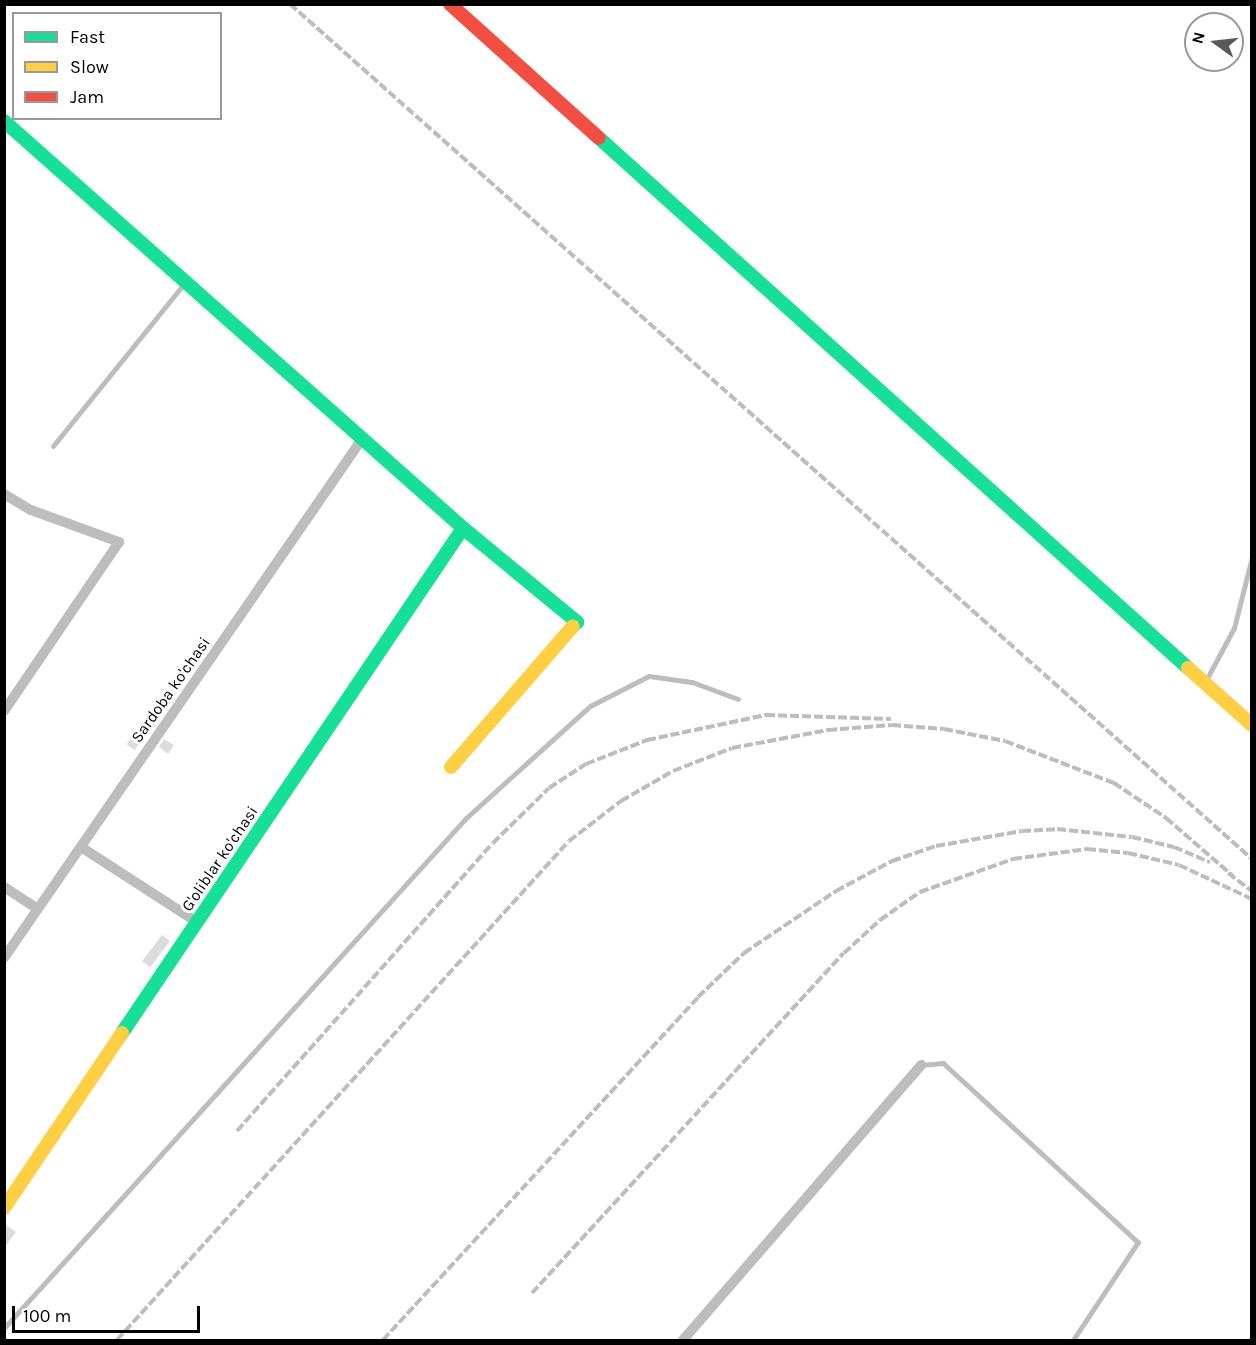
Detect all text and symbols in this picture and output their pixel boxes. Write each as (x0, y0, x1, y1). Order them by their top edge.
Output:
legend (12, 12, 222, 120)
north arrow (1184, 12, 1244, 72)
text: Fast (70, 26, 105, 48)
text: N (1187, 30, 1209, 46)
text: Slow (70, 56, 109, 78)
text: Jam (70, 86, 104, 108)
street label: Sardoba ko'chasi (127, 634, 215, 746)
street label: G'oliblar ko'chasi (178, 803, 262, 915)
scale bar (15, 1294, 202, 1332)
text: 100 m (23, 1305, 71, 1327)

